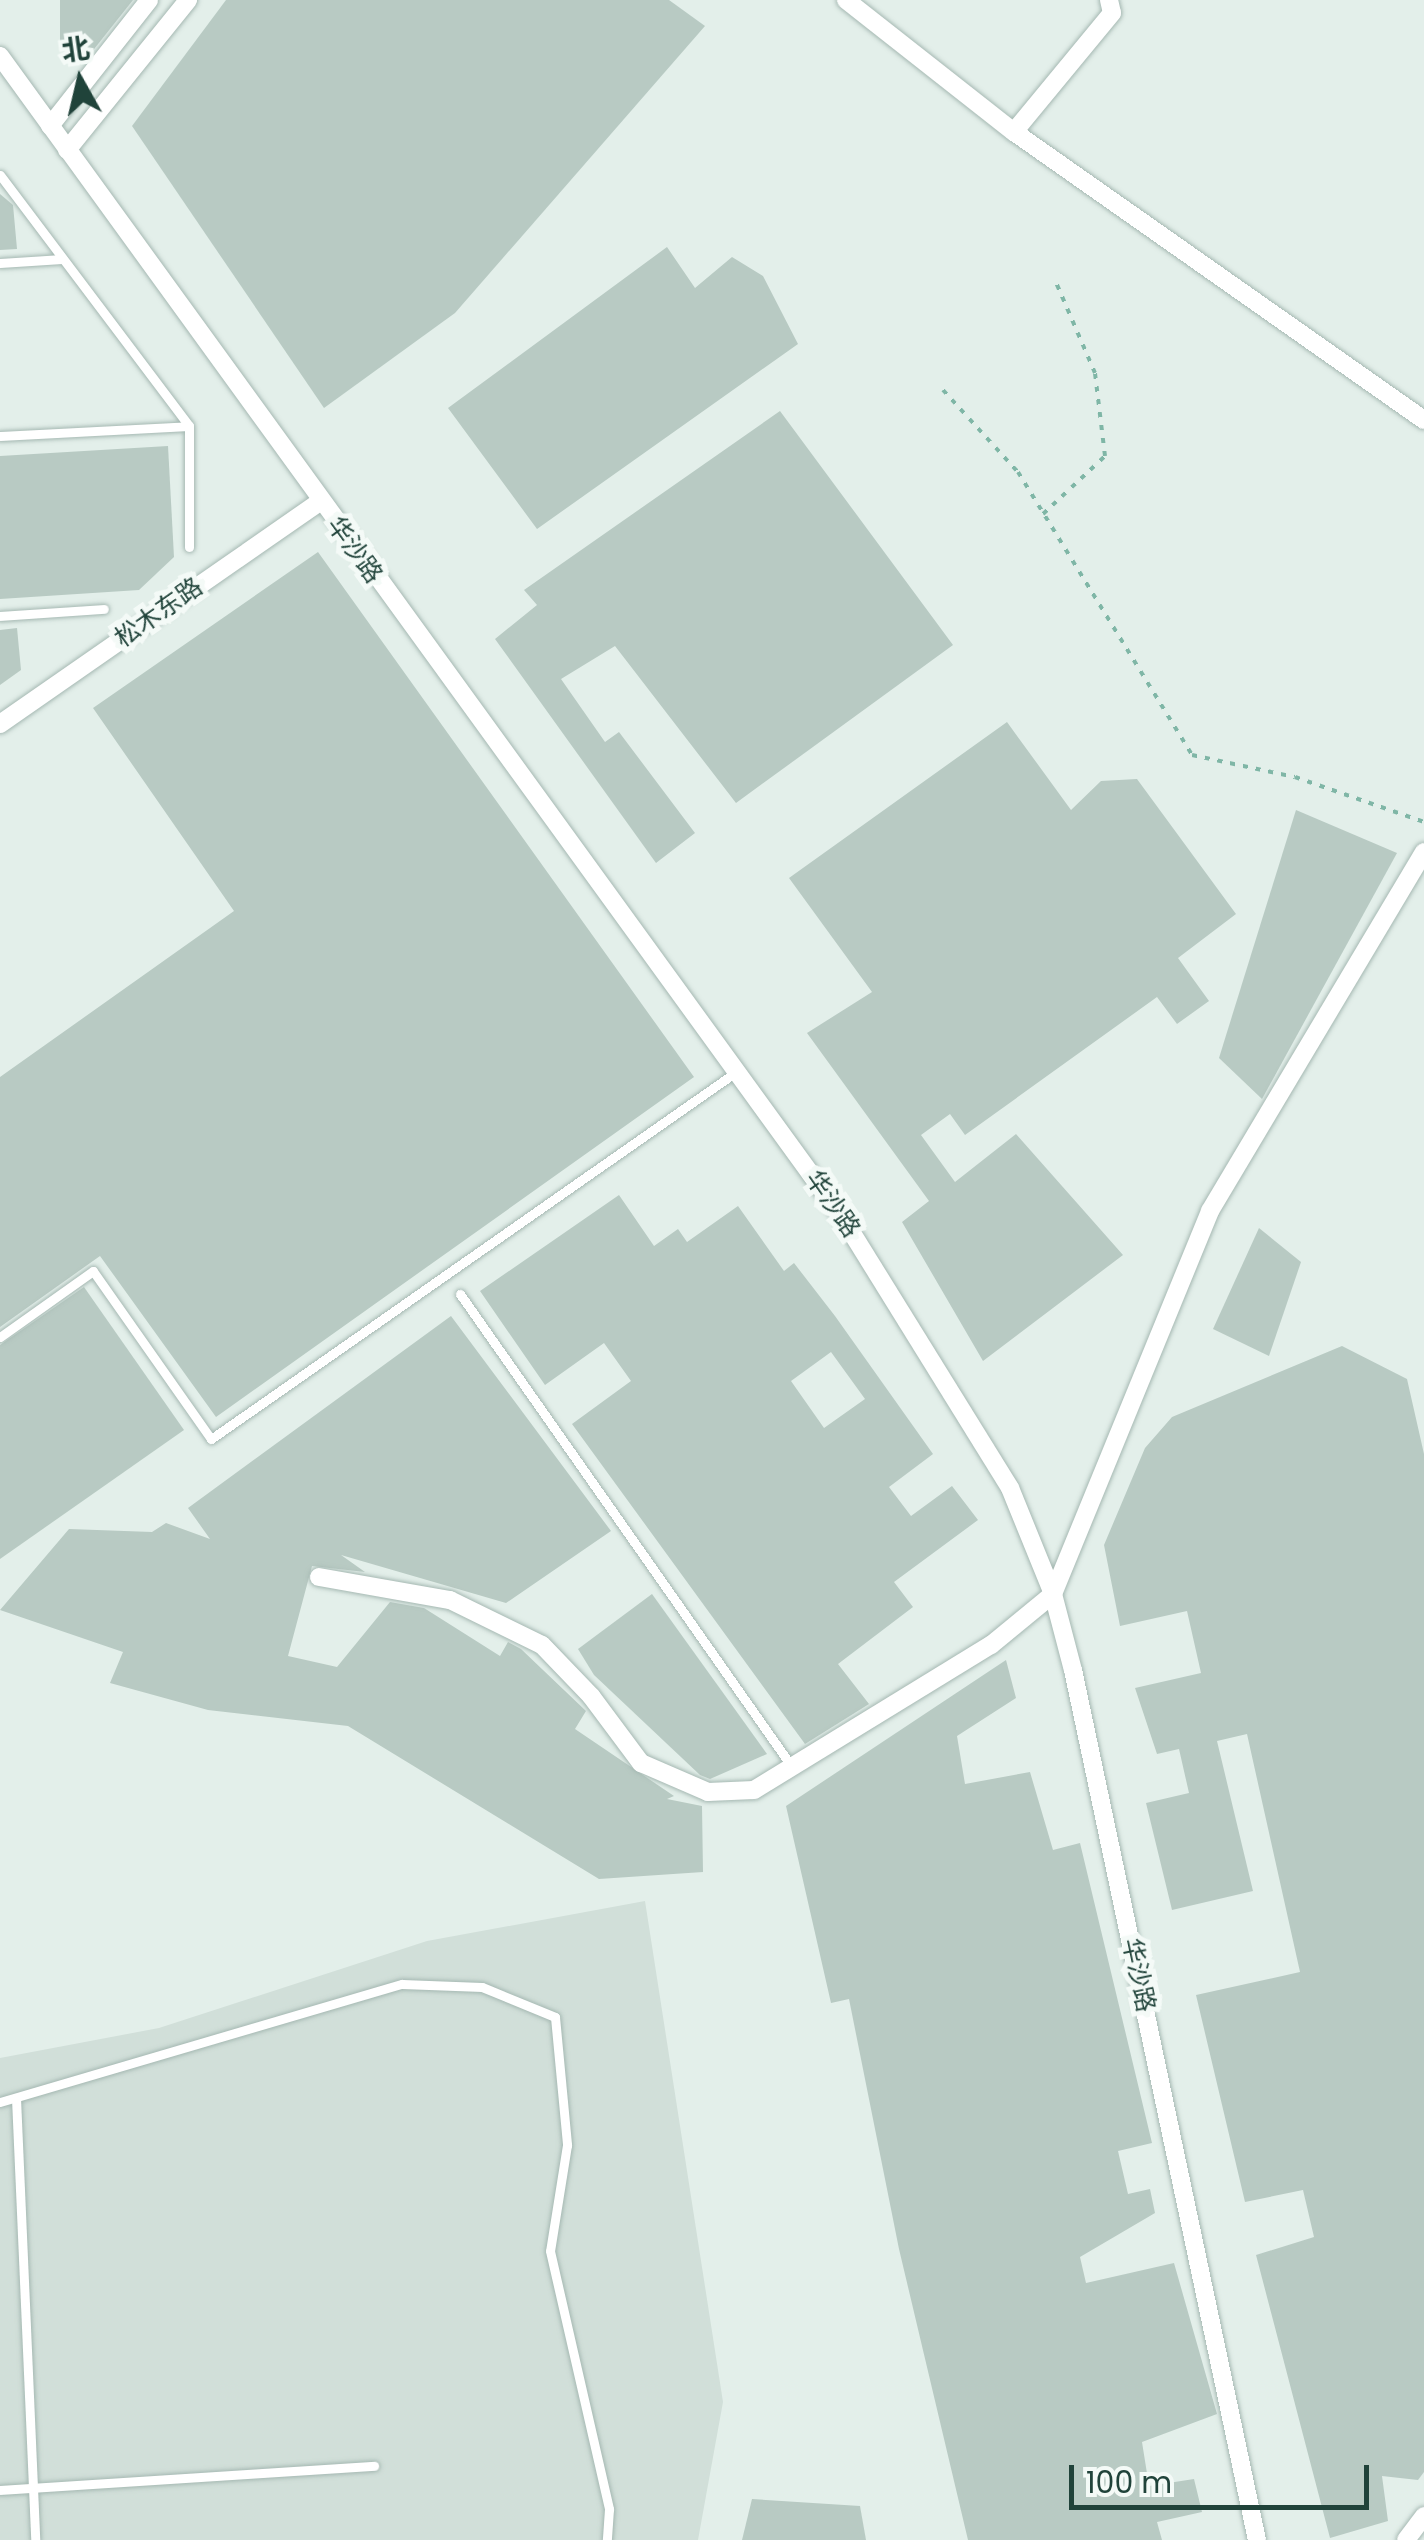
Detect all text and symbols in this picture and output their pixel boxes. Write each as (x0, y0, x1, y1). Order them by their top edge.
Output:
text: 北 (59, 29, 92, 71)
north arrow (30, 30, 130, 130)
street label: 华沙路 (320, 511, 388, 589)
street label: 松木东路 (109, 572, 209, 654)
street label: 华沙路 (798, 1165, 866, 1243)
street label: 华沙路 (1116, 1935, 1160, 2015)
scale bar (1074, 2445, 1374, 2507)
text: 100 m (1086, 2461, 1172, 2504)

